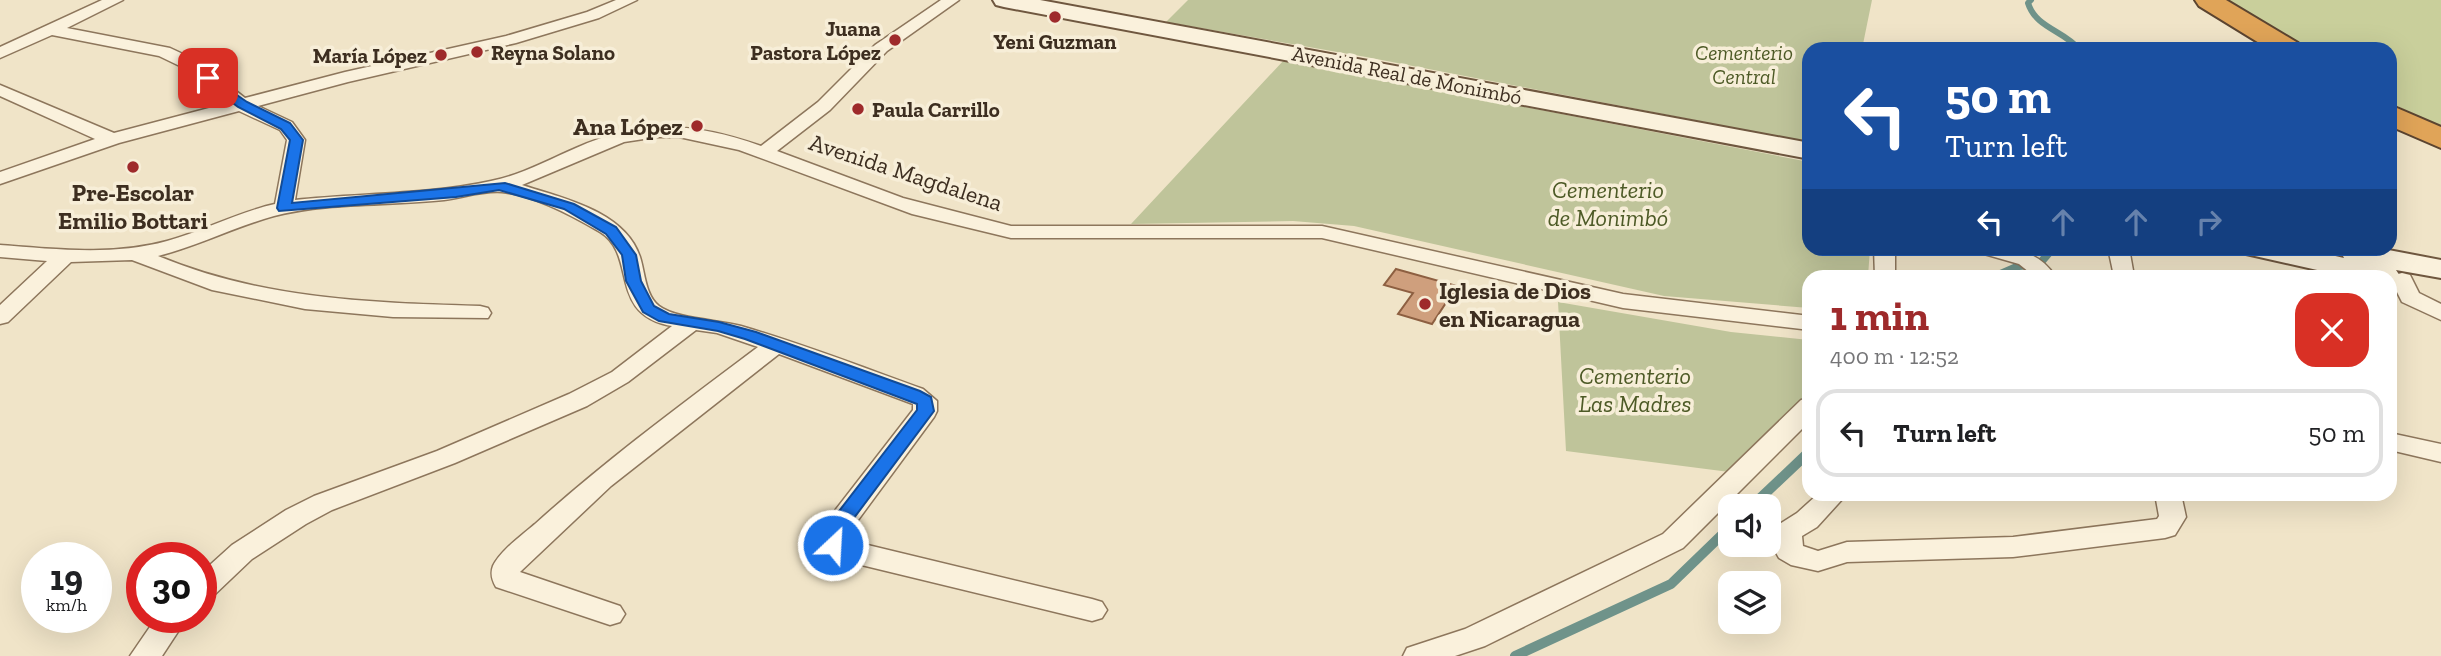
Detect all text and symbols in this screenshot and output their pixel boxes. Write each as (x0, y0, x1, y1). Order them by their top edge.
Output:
marker: Yeni Guzman (1047, 9, 1063, 25)
place label: Juana Pastora López (750, 16, 881, 65)
place label: Yeni Guzman (994, 29, 1117, 54)
marker: Juana Pastora López (887, 32, 903, 48)
place label: Reyna Solano (491, 40, 615, 65)
street label: Avenida Real de Monimbó (1290, 40, 1524, 110)
park label: Cementerio Central (1695, 40, 1793, 89)
place label: María López (313, 43, 427, 68)
marker: Reyna Solano (469, 44, 485, 60)
marker: María López (433, 47, 449, 63)
pin (178, 48, 238, 108)
icon: arrive (189, 59, 227, 97)
text: 50 m (1945, 67, 2051, 126)
icon: left (1830, 70, 1921, 161)
place label: Paula Carrillo (872, 97, 1000, 122)
marker: Paula Carrillo (850, 101, 866, 117)
place label: Ana López (573, 112, 683, 141)
marker: Ana López (689, 118, 705, 134)
street label: Avenida Magdalena (806, 127, 1007, 217)
text: Turn left (1945, 127, 2067, 165)
marker: Pre-Escolar Emilio Bottari (125, 159, 141, 175)
park label: Cementerio de Monimbó (1548, 175, 1668, 232)
place label: Pre-Escolar Emilio Bottari (58, 178, 208, 235)
icon: left (1971, 203, 2009, 241)
icon: ahead (2044, 203, 2082, 241)
icon: ahead (2117, 203, 2155, 241)
icon: right (2190, 203, 2228, 241)
place label: Iglesia de Dios en Nicaragua (1439, 276, 1591, 333)
text: 1 min (1830, 290, 1929, 341)
button: close (2295, 293, 2369, 367)
marker: Iglesia de Dios en Nicaragua (1417, 296, 1433, 312)
text: 400 m · 12:52 (1830, 342, 1959, 370)
park label: Cementerio Las Madres (1578, 361, 1692, 418)
icon: left (1834, 414, 1872, 452)
text: Turn left (1893, 417, 1996, 449)
text: 50 m (2308, 417, 2365, 449)
map controls (1718, 494, 1781, 634)
button: sound (1718, 494, 1781, 557)
position arrow (796, 508, 870, 582)
speed limit sign: 30 (126, 542, 217, 633)
text: 19 (50, 557, 83, 599)
button: layers (1718, 571, 1781, 634)
text: km/h (46, 594, 87, 616)

